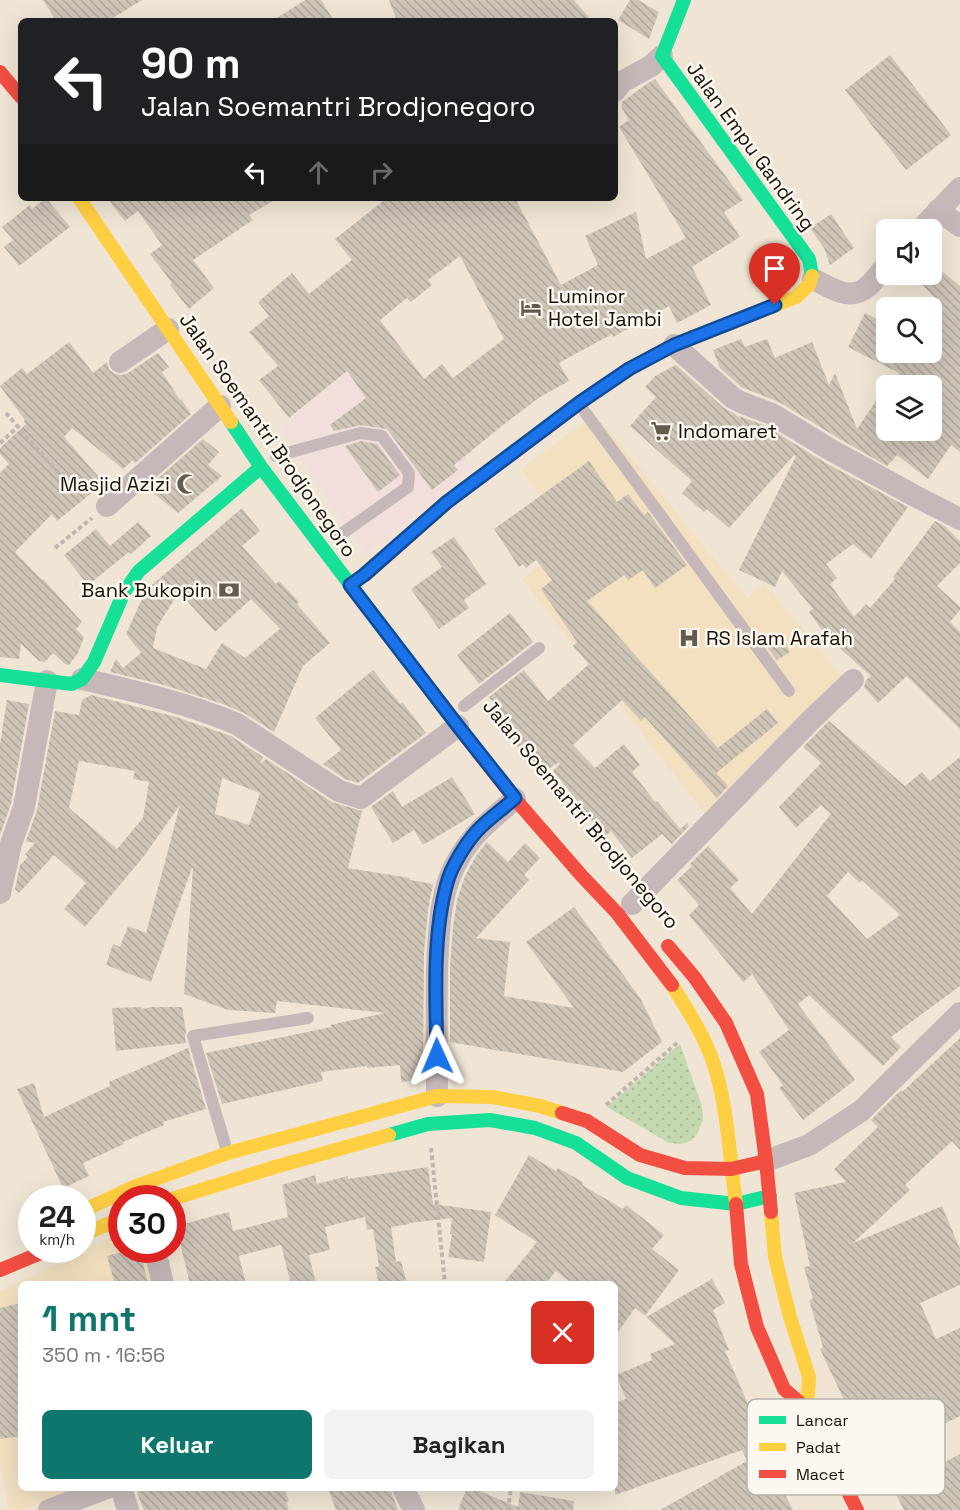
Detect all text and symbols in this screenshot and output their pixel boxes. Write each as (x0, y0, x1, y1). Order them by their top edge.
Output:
text: 90 m (141, 37, 241, 90)
icon: left (42, 42, 120, 120)
street label: Jalan Empu Gandring (681, 56, 821, 236)
text: Jalan Soemantri Brodjonegoro (141, 89, 536, 124)
icon: left (239, 156, 272, 189)
icon: ahead (302, 156, 335, 189)
icon: right (365, 156, 398, 189)
map controls (876, 219, 942, 441)
button: sound (876, 219, 942, 285)
pin (749, 243, 800, 305)
icon: arrive (758, 252, 791, 285)
place label: Luminor Hotel Jambi (548, 283, 662, 332)
hotel icon: Luminor Hotel Jambi (519, 296, 543, 320)
button: search (876, 297, 942, 363)
street label: Jalan Soemantri Brodjonegoro (174, 308, 362, 562)
button: layers (876, 375, 942, 441)
place label: Indomaret (678, 418, 777, 444)
supermarket icon: Indomaret (649, 419, 673, 443)
place label: Masjid Azizi (60, 471, 170, 497)
mosque icon: Masjid Azizi (175, 472, 199, 496)
place label: Bank Bukopin (81, 577, 212, 603)
bank icon: Bank Bukopin (217, 578, 241, 602)
place label: RS Islam Arafah (706, 625, 853, 651)
hospital icon: RS Islam Arafah (677, 626, 701, 650)
street label: Jalan Soemantri Brodjonegoro (477, 694, 685, 934)
position arrow (405, 1024, 469, 1088)
speed limit sign: 30 (108, 1185, 186, 1263)
text: 24 (39, 1197, 75, 1236)
text: km/h (39, 1230, 75, 1249)
text: 1 mnt (42, 1296, 136, 1342)
button: close (531, 1301, 594, 1364)
text: 350 m · 16:56 (42, 1342, 165, 1368)
legend (747, 1399, 945, 1495)
button: Keluar (42, 1410, 312, 1479)
button: Bagikan (324, 1410, 594, 1479)
text: Lancar (796, 1410, 849, 1431)
text: Padat (796, 1437, 841, 1458)
text: Macet (796, 1464, 845, 1485)

